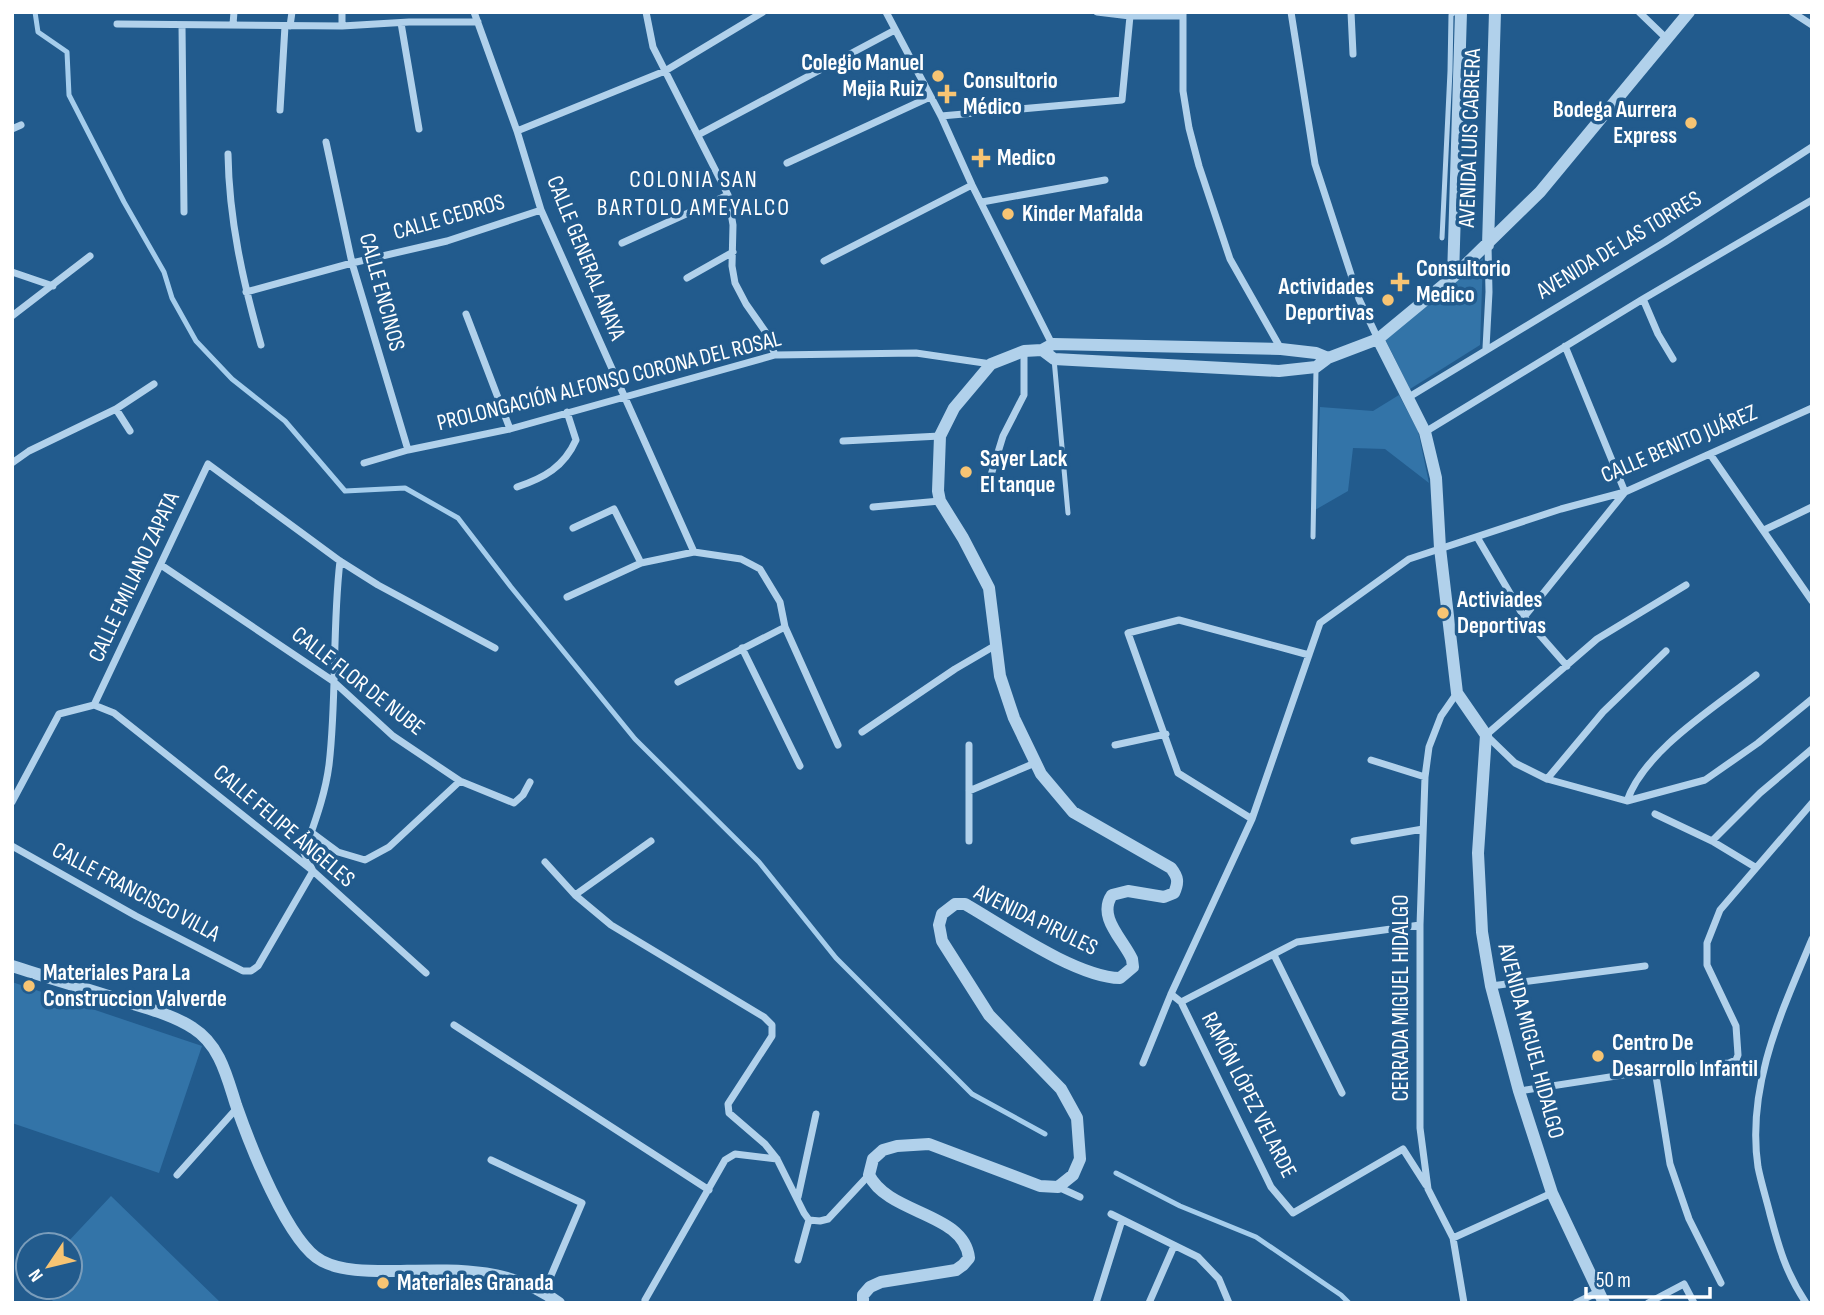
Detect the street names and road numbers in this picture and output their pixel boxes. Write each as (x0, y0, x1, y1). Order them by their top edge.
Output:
street label: AVENIDA LUIS CABRERA (1453, 48, 1487, 229)
street label: CALLE GENERAL ANAYA (540, 172, 632, 344)
street label: AVENIDA DE LAS TORRES (1531, 185, 1706, 306)
street label: CALLE CEDROS (390, 188, 508, 246)
street label: CALLE ENCINOS (353, 230, 411, 354)
street label: PROLONGACIÓN ALFONSO CORONA DEL ROSAL (434, 325, 784, 437)
street label: CALLE BENITO JUÁREZ (1597, 398, 1762, 489)
street label: CALLE EMILIANO ZAPATA (82, 487, 186, 666)
street label: CALLE FLOR DE NUBE (286, 620, 430, 742)
street label: CALLE FELIPE ÁNGELES (208, 759, 360, 893)
street label: CALLE FRANCISCO VILLA (47, 836, 225, 948)
street label: AVENIDA PIRULES (969, 878, 1102, 962)
street label: CERRADA MIGUEL HIDALGO (1387, 894, 1415, 1102)
street label: AVENIDA MIGUEL HIDALGO (1491, 939, 1571, 1142)
street label: RAMÓN LÓPEZ VELARDE (1195, 1007, 1303, 1183)

